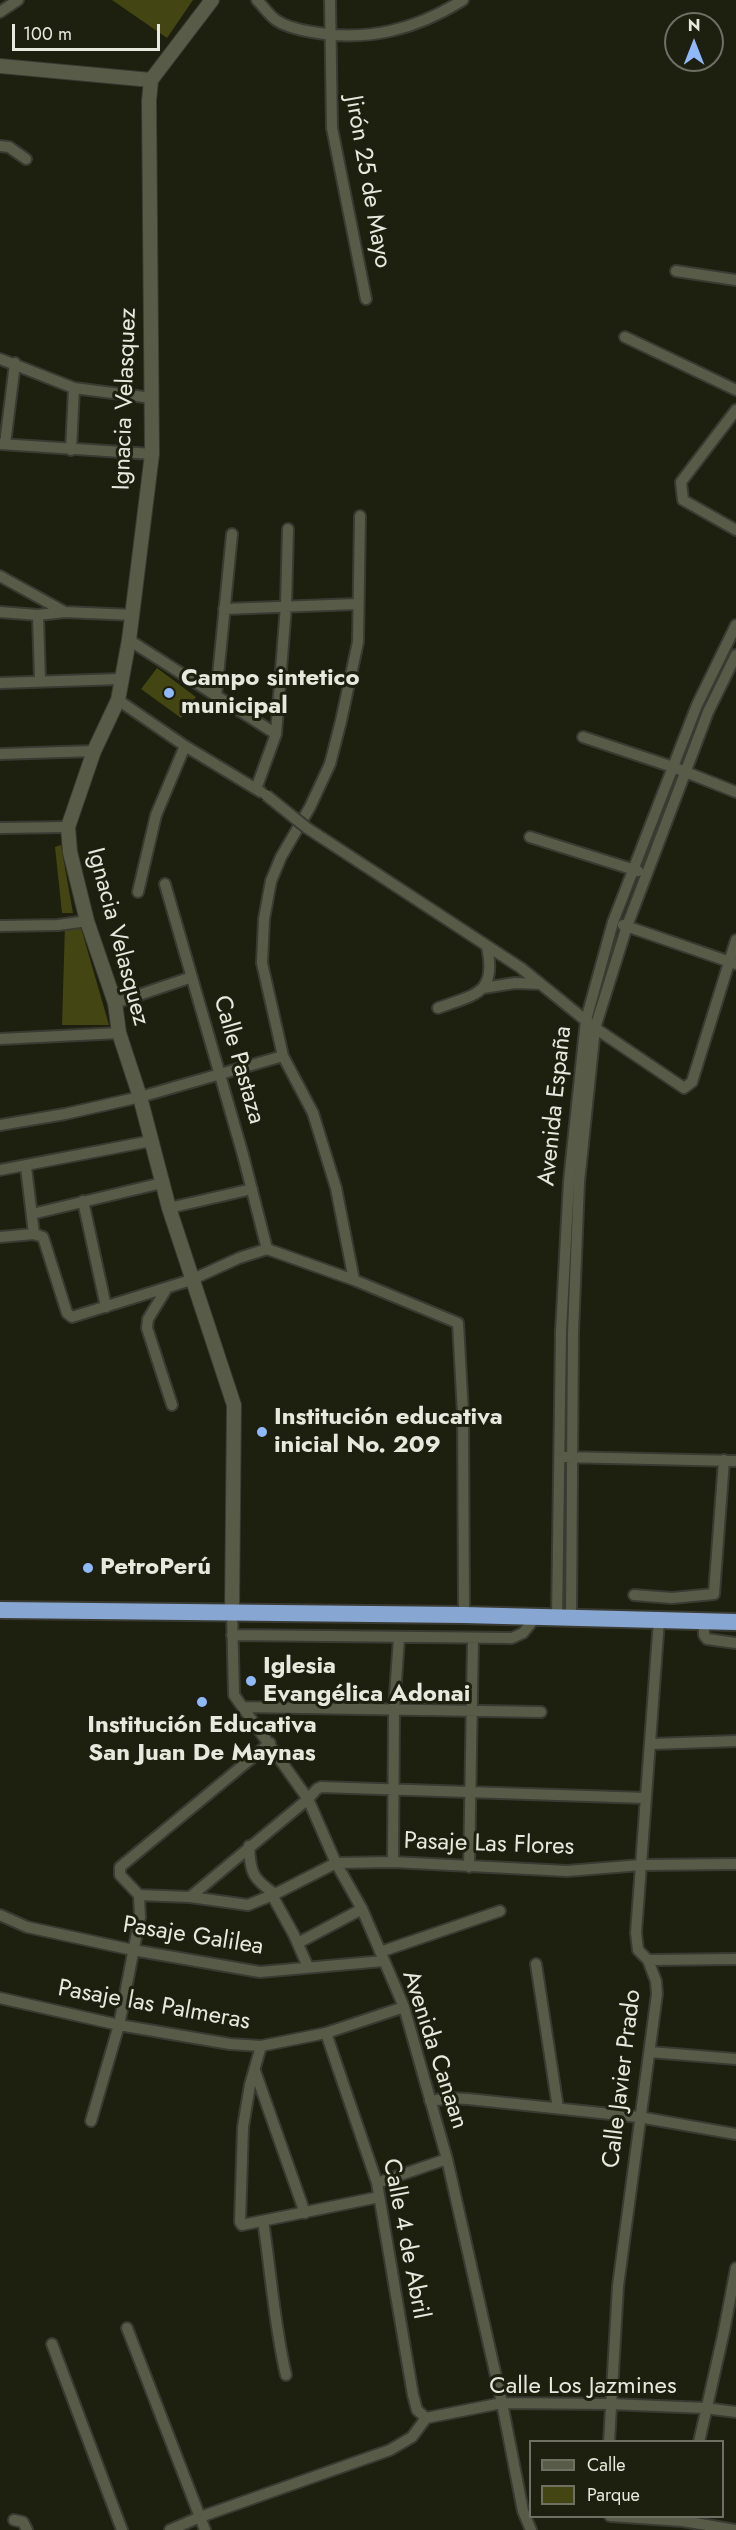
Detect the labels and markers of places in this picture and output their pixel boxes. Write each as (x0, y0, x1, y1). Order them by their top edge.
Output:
place label: Campo sintetico municipal (181, 665, 360, 721)
marker: Campo sintetico municipal (162, 686, 176, 700)
place label: Institución educativa inicial No. 209 (274, 1404, 503, 1460)
marker: Institución educativa inicial No. 209 (255, 1425, 269, 1439)
place label: PetroPerú (100, 1554, 211, 1582)
marker: PetroPerú (81, 1561, 95, 1575)
place label: Iglesia Evangélica Adonai (263, 1653, 470, 1709)
marker: Iglesia Evangélica Adonai (244, 1674, 258, 1688)
marker: Institución Educativa San Juan De Maynas (195, 1695, 209, 1709)
place label: Institución Educativa San Juan De Maynas (87, 1712, 317, 1768)

